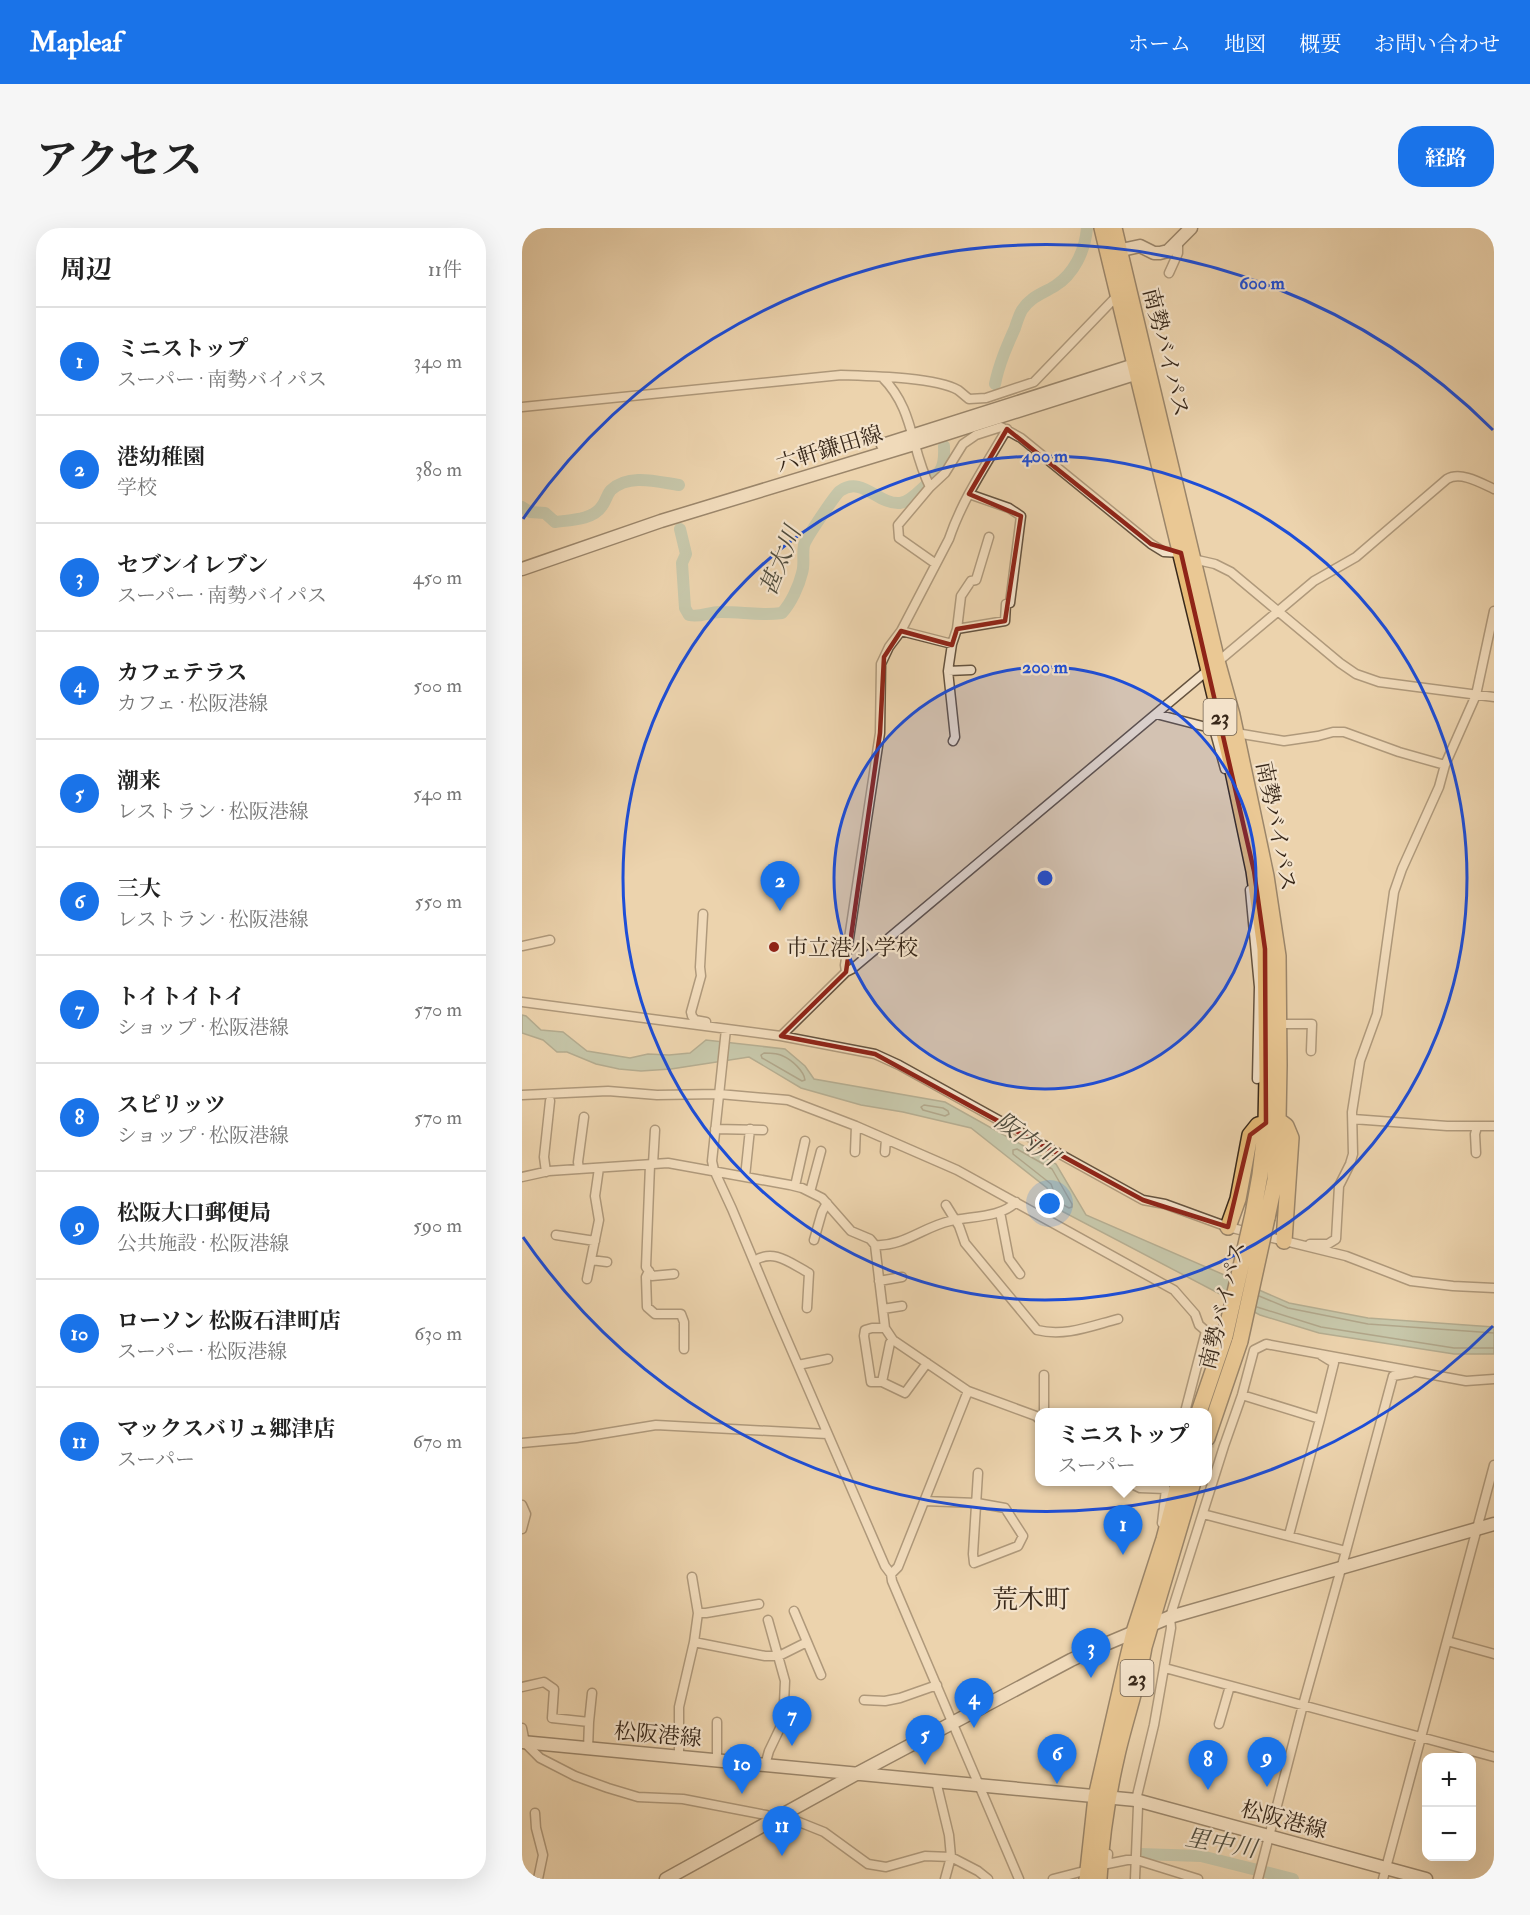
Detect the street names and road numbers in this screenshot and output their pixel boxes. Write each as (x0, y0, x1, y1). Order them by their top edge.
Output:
street label: 南勢バイパス (1137, 285, 1196, 419)
street label: 六軒鎌田線 (773, 419, 886, 478)
road number: 23 (1204, 699, 1236, 735)
street label: 南勢バイパス (1250, 759, 1302, 893)
street label: 南勢バイパス (1193, 1238, 1252, 1372)
road number: 23 (1120, 1660, 1154, 1696)
street label: 松阪港線 (613, 1717, 703, 1753)
street label: 松阪港線 (1238, 1795, 1330, 1845)

